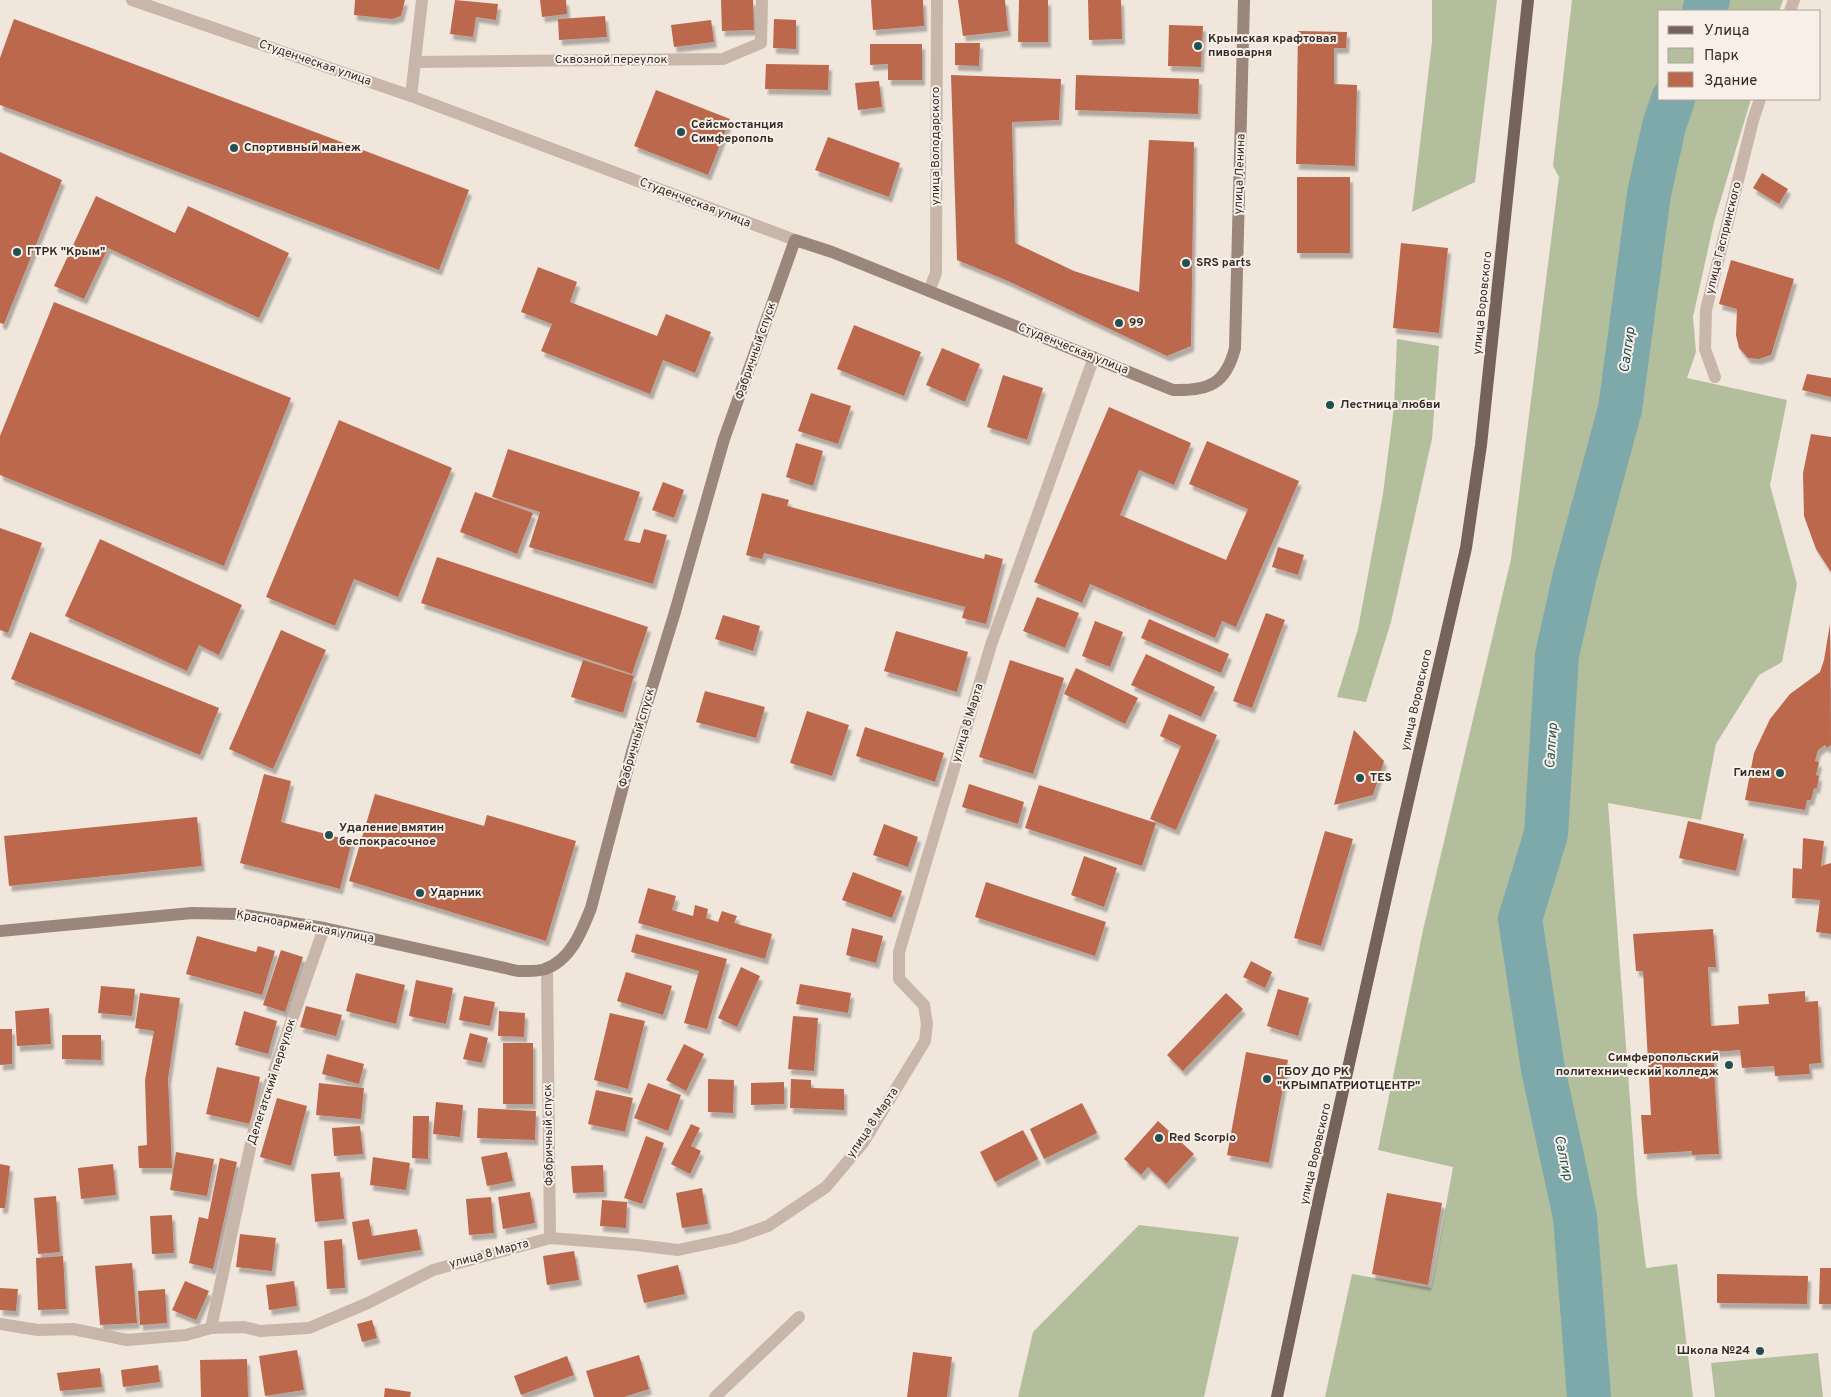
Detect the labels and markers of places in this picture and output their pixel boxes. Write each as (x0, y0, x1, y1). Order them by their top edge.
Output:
place label: Крымская крафтовая пивоварня (1208, 31, 1337, 61)
marker: Крымская крафтовая пивоварня (1192, 40, 1204, 52)
place label: Сейсмостанция Симферополь (691, 117, 783, 147)
marker: Сейсмостанция Симферополь (675, 126, 687, 138)
place label: Спортивный манеж (244, 140, 361, 156)
marker: Спортивный манеж (228, 142, 240, 154)
place label: ГТРК "Крым" (27, 244, 105, 260)
marker: ГТРК "Крым" (11, 246, 23, 258)
place label: SRS parts (1196, 255, 1251, 271)
marker: SRS parts (1180, 257, 1192, 269)
place label: 99 (1129, 315, 1144, 331)
marker: 99 (1113, 317, 1125, 329)
place label: Лестница любви (1340, 397, 1440, 413)
marker: Лестница любви (1324, 399, 1336, 411)
place label: Гилем (1733, 765, 1770, 781)
marker: Гилем (1774, 767, 1786, 779)
place label: TES (1370, 770, 1392, 786)
marker: TES (1354, 772, 1366, 784)
place label: Удаление вмятин беспокрасочное (339, 820, 444, 850)
marker: Удаление вмятин беспокрасочное (323, 829, 335, 841)
place label: Ударник (430, 885, 482, 901)
marker: Ударник (414, 887, 426, 899)
place label: Симферопольский политехнический колледж (1556, 1050, 1719, 1080)
marker: Симферопольский политехнический колледж (1723, 1059, 1735, 1071)
place label: ГБОУ ДО РК "КРЫМПАТРИОТЦЕНТР" (1277, 1064, 1420, 1094)
marker: ГБОУ ДО РК "КРЫМПАТРИОТЦЕНТР" (1261, 1073, 1273, 1085)
place label: Red Scorpio (1169, 1130, 1236, 1146)
marker: Red Scorpio (1153, 1132, 1165, 1144)
place label: Школа №24 (1677, 1343, 1750, 1359)
marker: Школа №24 (1754, 1345, 1766, 1357)

